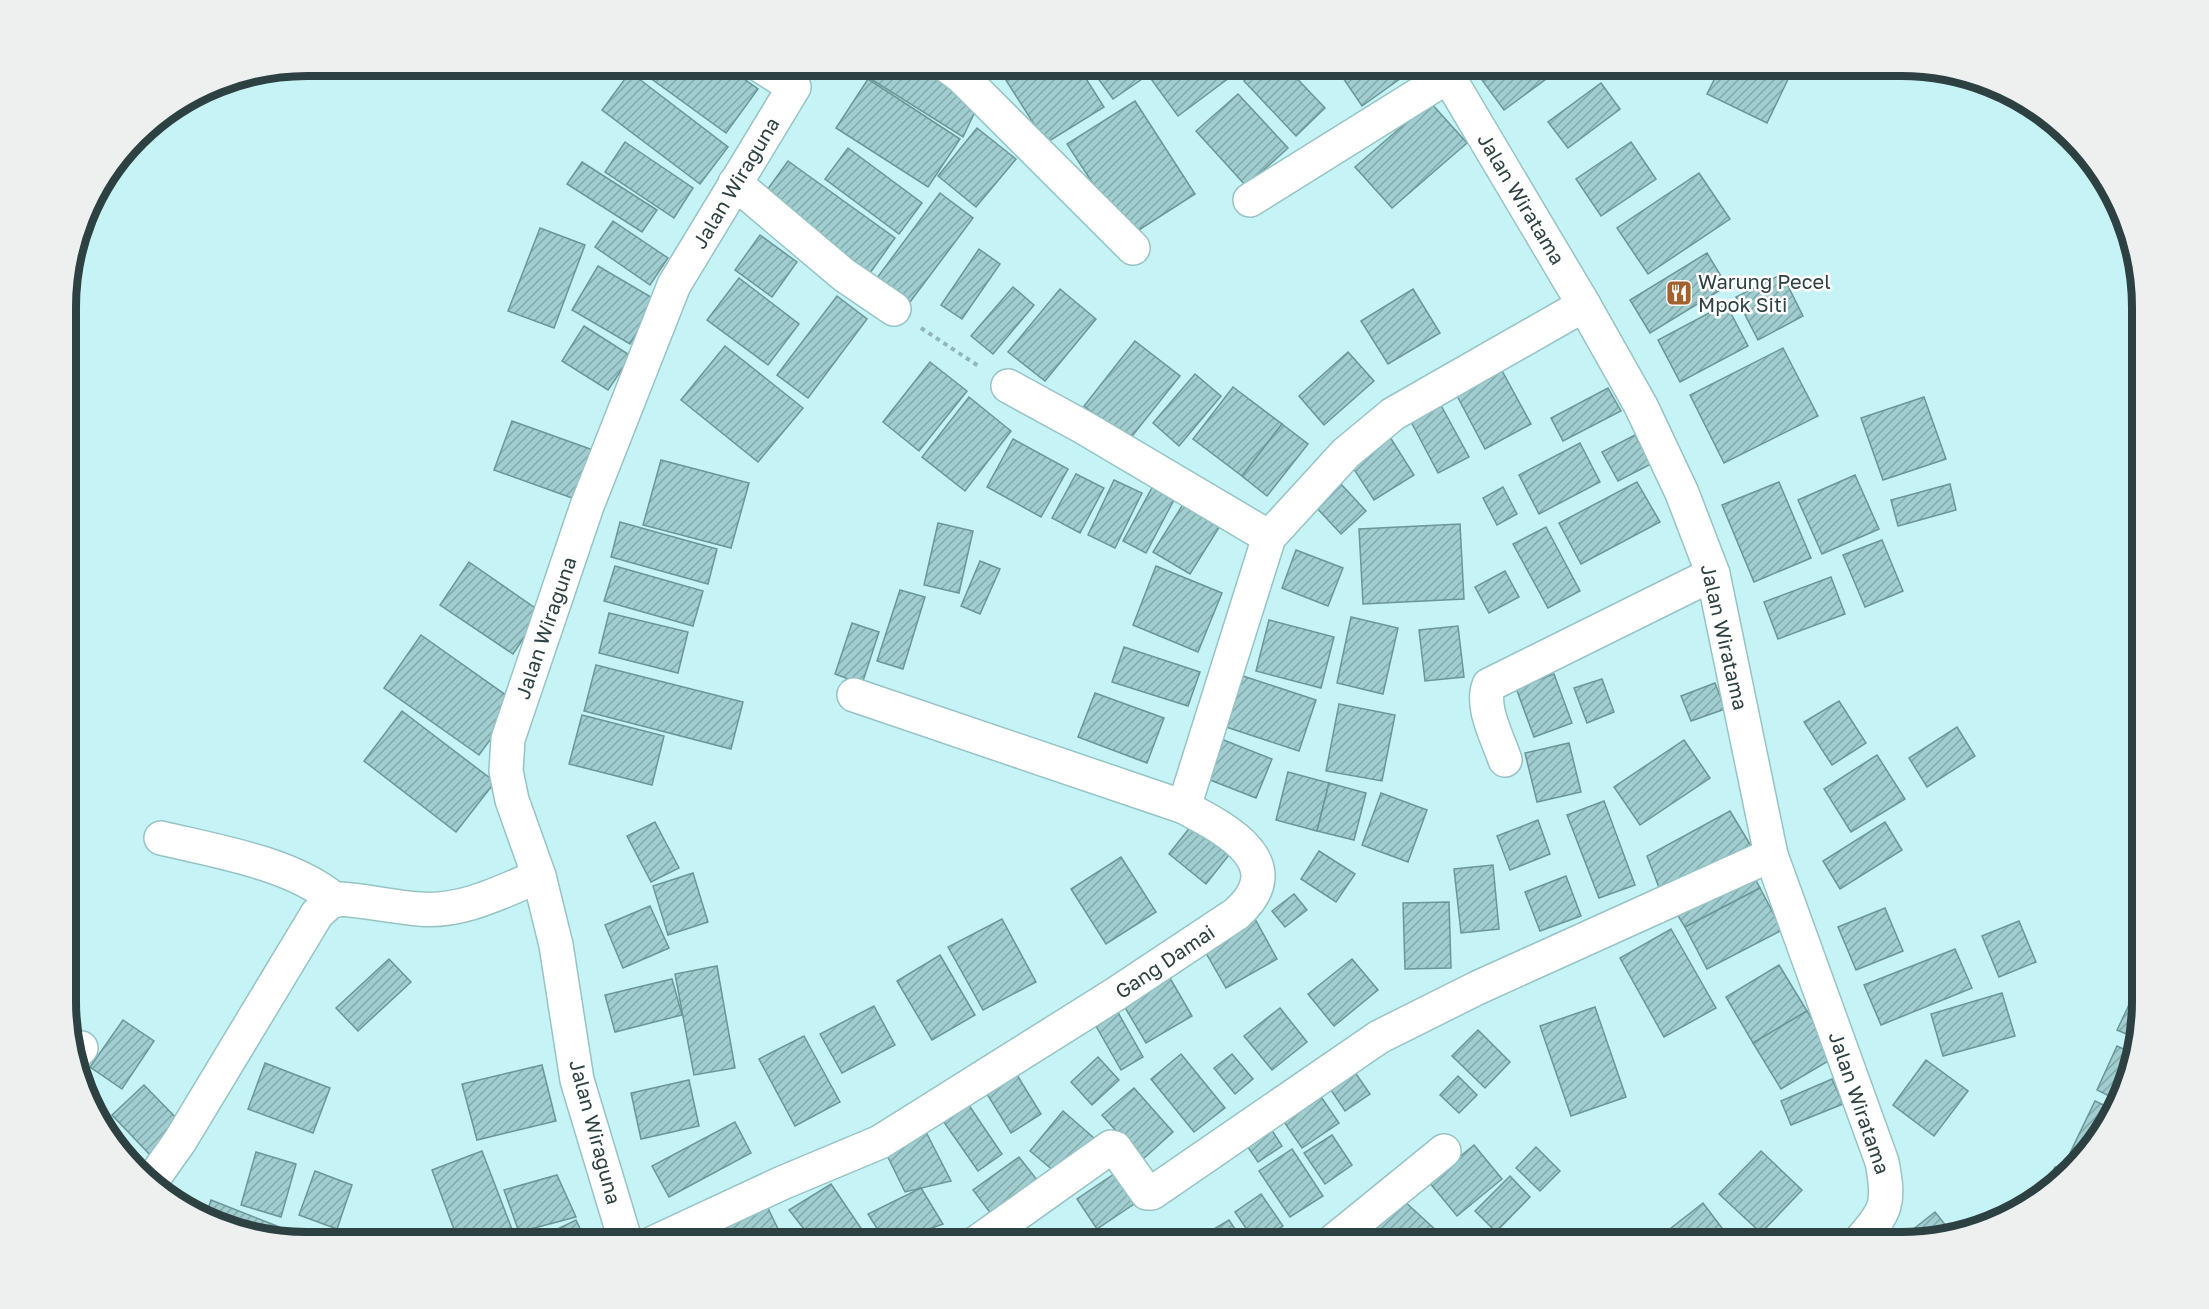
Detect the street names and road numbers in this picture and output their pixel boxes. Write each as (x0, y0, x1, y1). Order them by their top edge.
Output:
street label: Jalan Wiraguna (687, 112, 784, 252)
street label: Jalan Wiratama (1473, 128, 1571, 269)
street label: Jalan Wiraguna (509, 553, 581, 702)
street label: Jalan Wiratama (1697, 562, 1753, 712)
street label: Gang Damai (1110, 919, 1219, 1003)
street label: Jalan Wiratama (1824, 1028, 1896, 1177)
street label: Jalan Wiraguna (565, 1057, 627, 1207)

